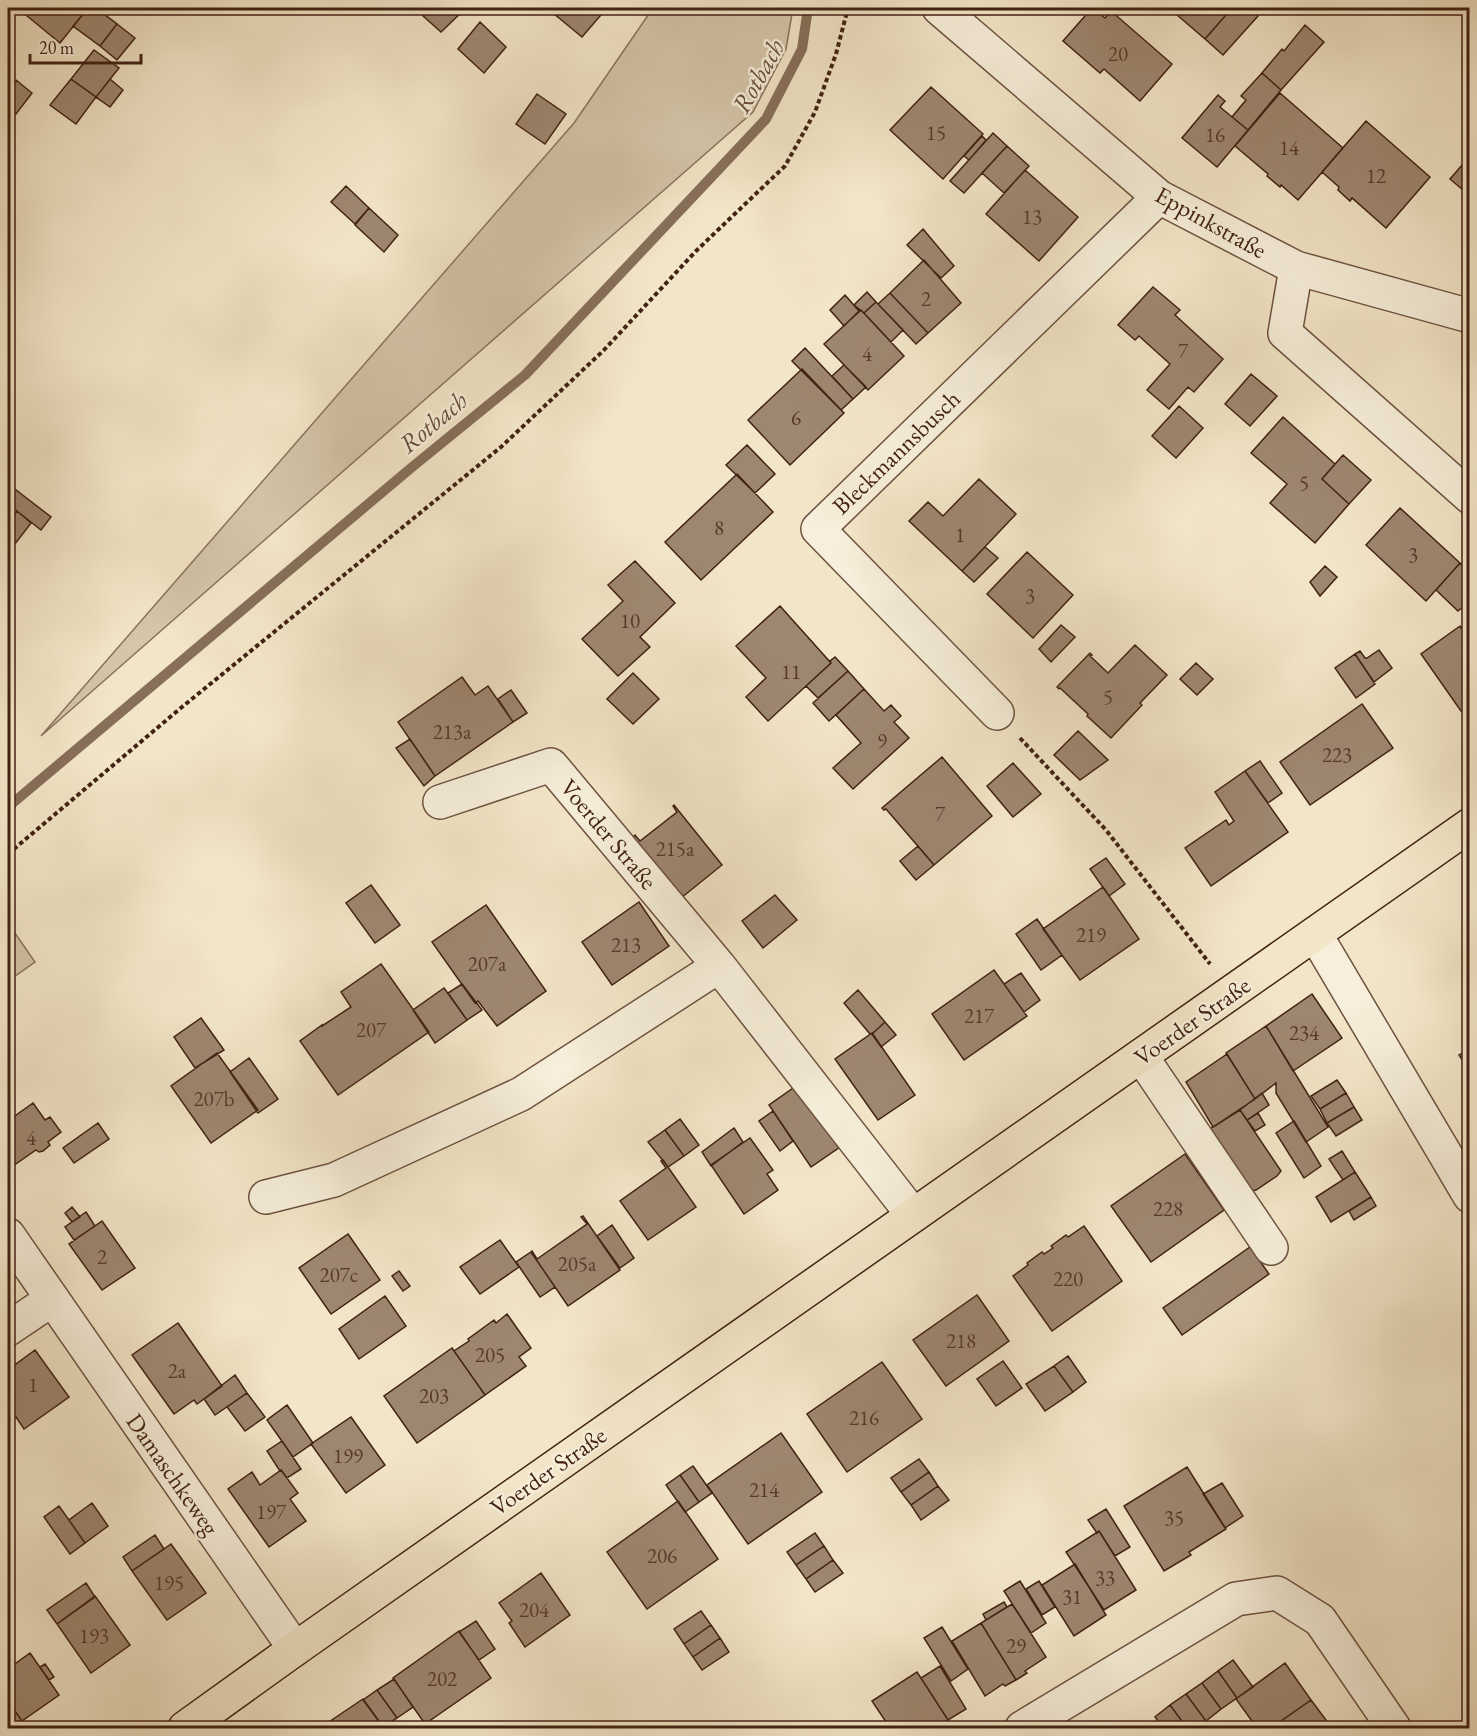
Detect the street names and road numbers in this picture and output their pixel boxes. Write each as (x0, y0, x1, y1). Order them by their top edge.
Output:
street label: Eppinkstraße (1150, 179, 1272, 265)
street label: Bleckmannsbusch (825, 383, 967, 521)
street label: Voerder Straße (554, 772, 664, 896)
street label: Voerder Straße (1128, 970, 1256, 1072)
street label: Damaschkeweg (120, 1407, 227, 1542)
street label: Voerder Straße (484, 1420, 612, 1522)

